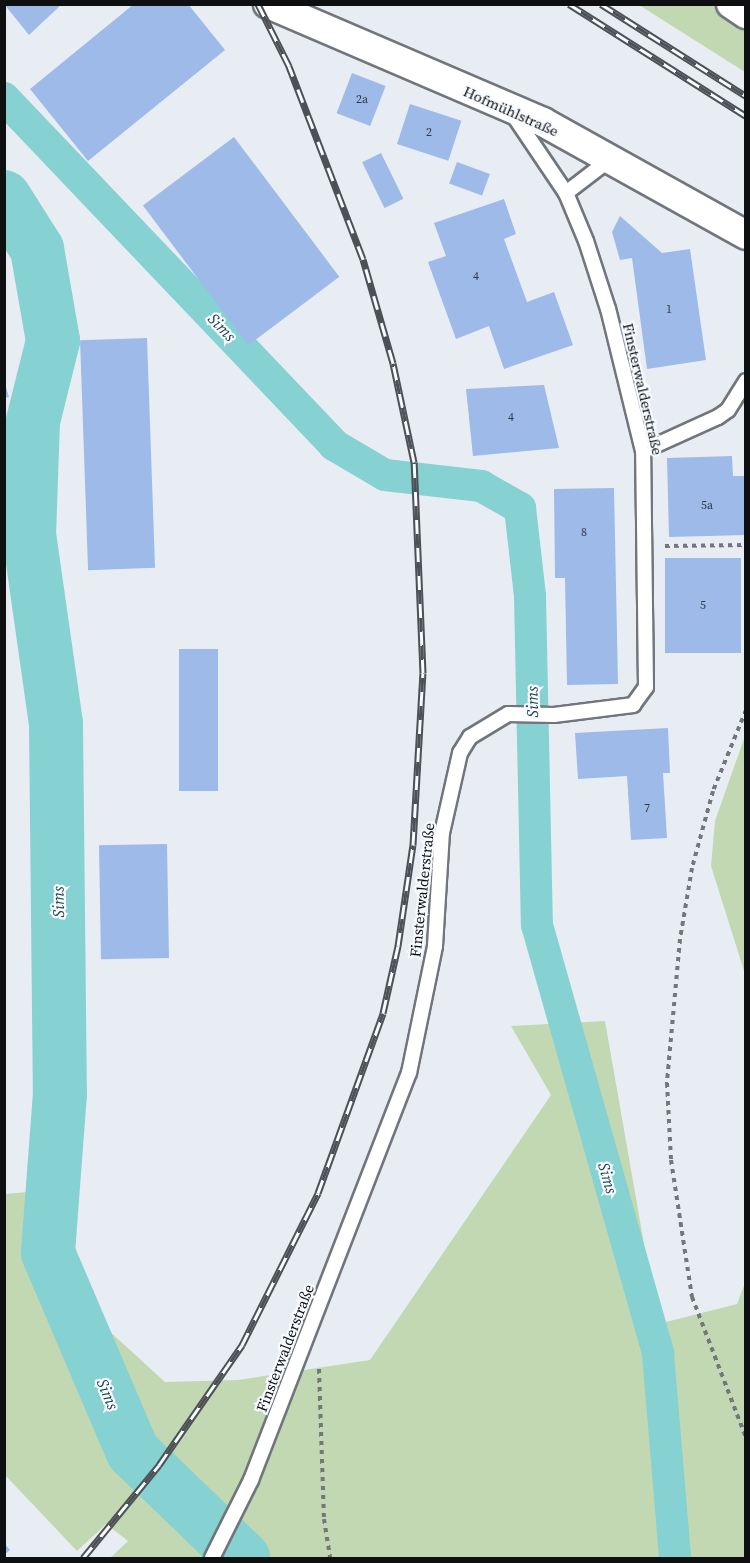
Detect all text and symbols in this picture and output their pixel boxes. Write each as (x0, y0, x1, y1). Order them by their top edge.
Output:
street label: Hofmühlstraße (461, 82, 561, 140)
house number: 2a (356, 93, 368, 107)
house number: 2 (426, 126, 432, 140)
house number: 4 (473, 270, 479, 284)
house number: 1 (666, 303, 672, 317)
water label: Sims (204, 309, 240, 345)
street label: Finsterwalderstraße (619, 321, 667, 457)
house number: 4 (508, 411, 514, 425)
house number: 5a (701, 499, 713, 513)
house number: 8 (581, 526, 587, 540)
house number: 5 (700, 599, 706, 613)
water label: Sims (522, 686, 542, 718)
house number: 7 (644, 802, 650, 816)
street label: Finsterwalderstraße (406, 822, 438, 958)
water label: Sims (48, 886, 68, 918)
water label: Sims (594, 1160, 622, 1196)
street label: Finsterwalderstraße (252, 1282, 318, 1414)
water label: Sims (93, 1376, 123, 1412)

